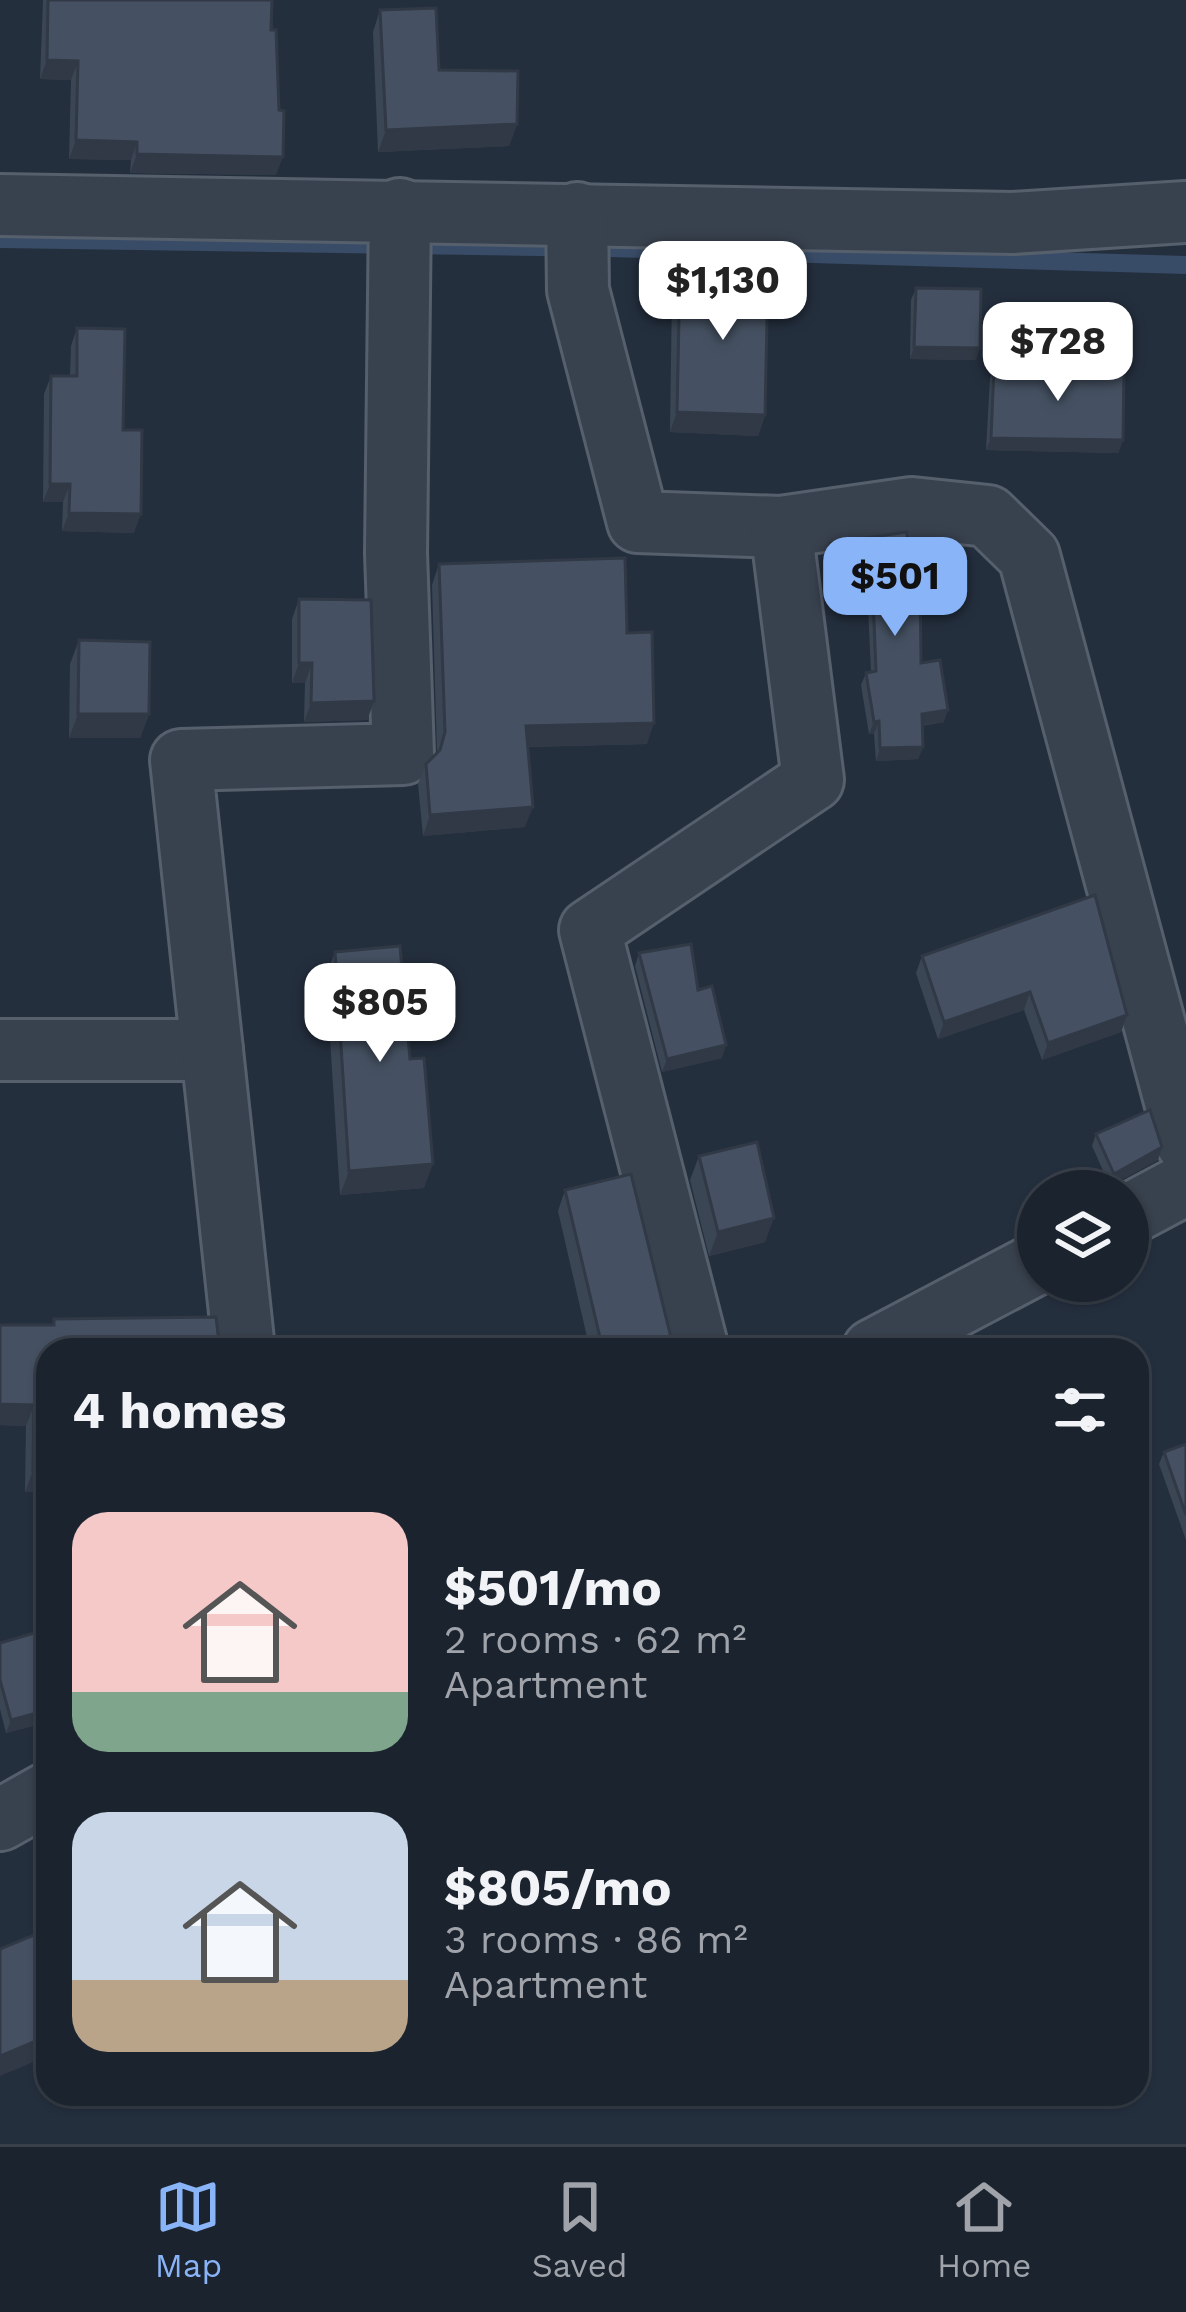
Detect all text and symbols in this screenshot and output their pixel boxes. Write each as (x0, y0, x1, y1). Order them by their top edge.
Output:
pin: $1,130 (625, 241, 821, 343)
text: $1,130 (666, 257, 780, 302)
pin: $728 (987, 302, 1129, 404)
text: $728 (1010, 318, 1106, 363)
pin: $501 (824, 537, 966, 639)
text: $501 (850, 553, 940, 598)
pin: $805 (309, 963, 451, 1065)
text: $805 (331, 979, 429, 1024)
map controls (1017, 1170, 1149, 1302)
button: layers (1017, 1170, 1149, 1302)
icon: filters (1047, 1377, 1113, 1443)
text: 4 homes (72, 1381, 286, 1440)
text: $501/mo (444, 1558, 662, 1617)
icon: home (168, 1560, 312, 1704)
text: 2 rooms · 62 m² (444, 1617, 746, 1662)
text: Apartment (444, 1662, 647, 1707)
text: $805/mo (444, 1858, 672, 1917)
icon: home (168, 1860, 312, 2004)
text: 3 rooms · 86 m² (444, 1917, 748, 1962)
text: Apartment (444, 1962, 647, 2007)
tab: Map (155, 2174, 222, 2285)
tab: Saved (532, 2174, 627, 2285)
tab: Home (937, 2174, 1031, 2285)

